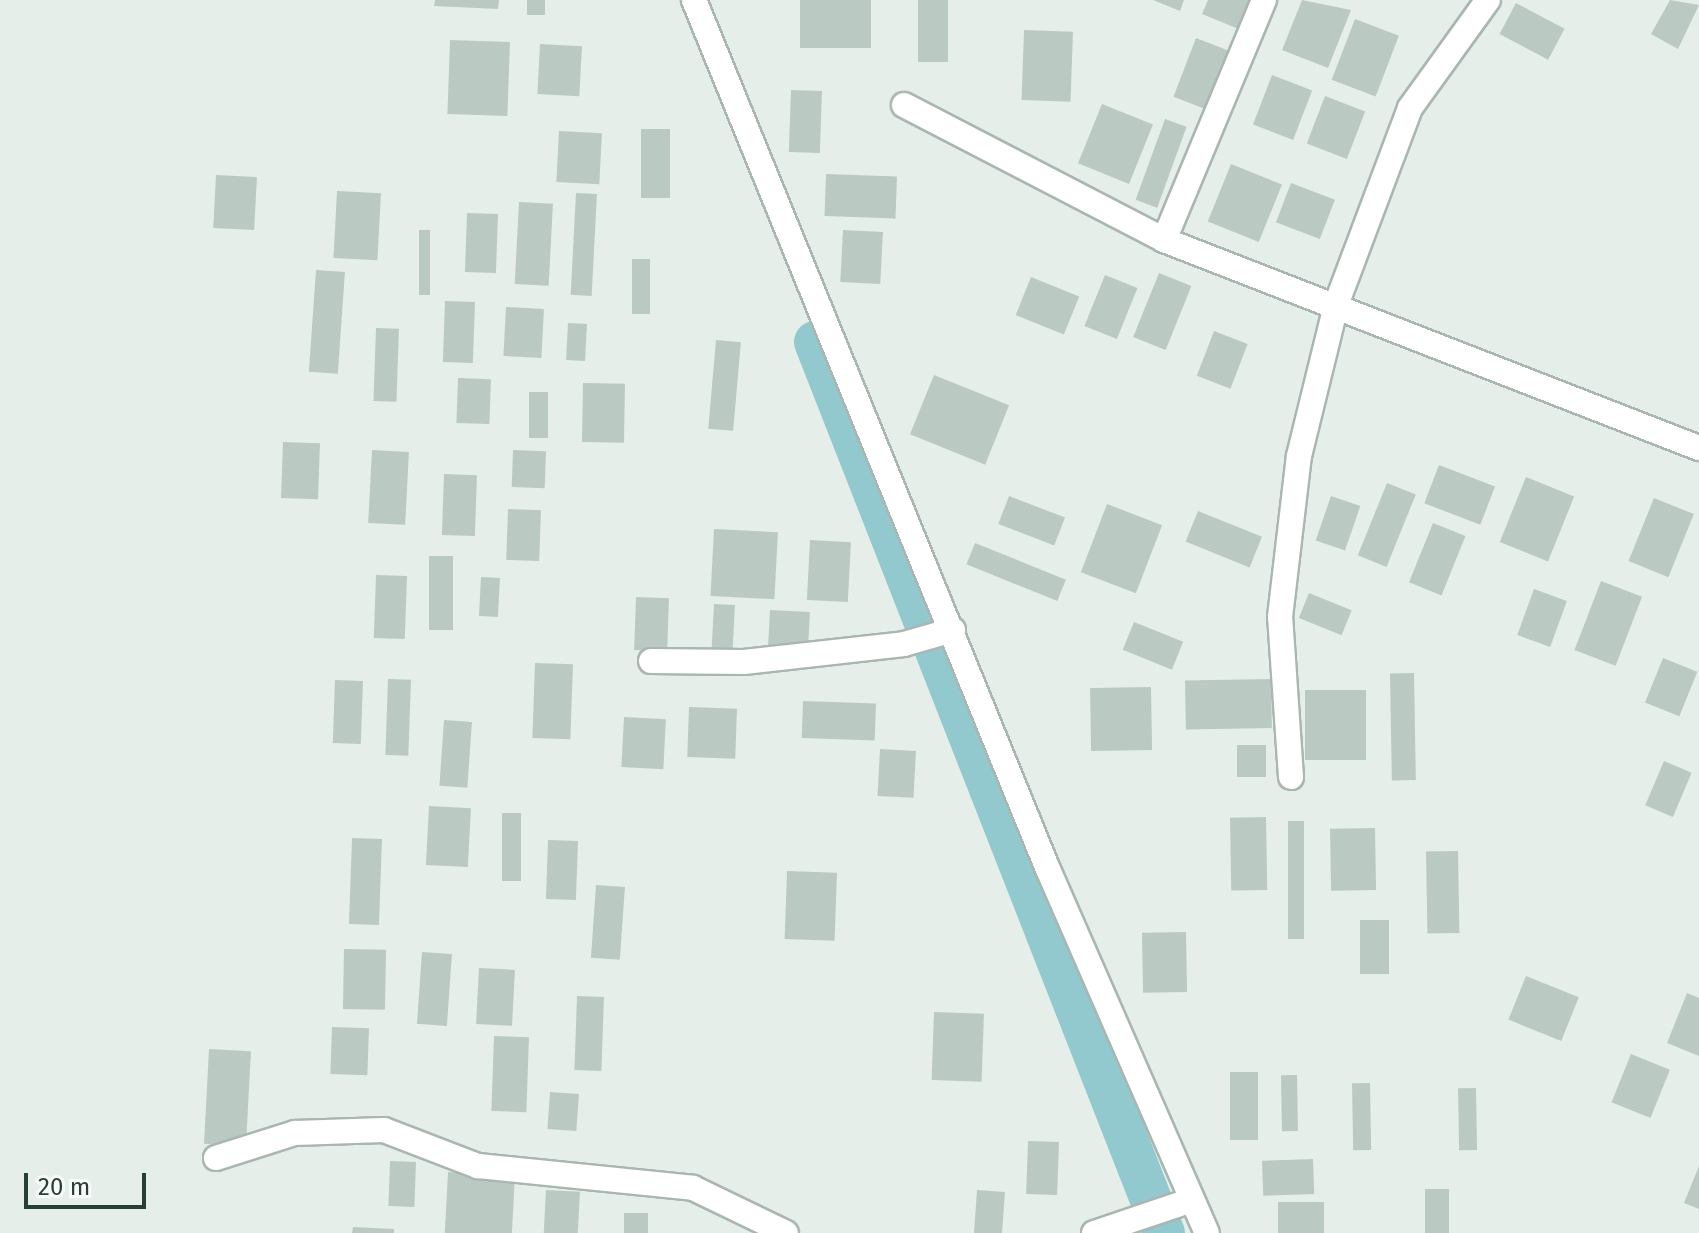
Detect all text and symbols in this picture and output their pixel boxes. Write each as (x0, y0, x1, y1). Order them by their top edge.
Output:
scale bar (28, 1157, 150, 1207)
text: 20 m (38, 1173, 90, 1201)

